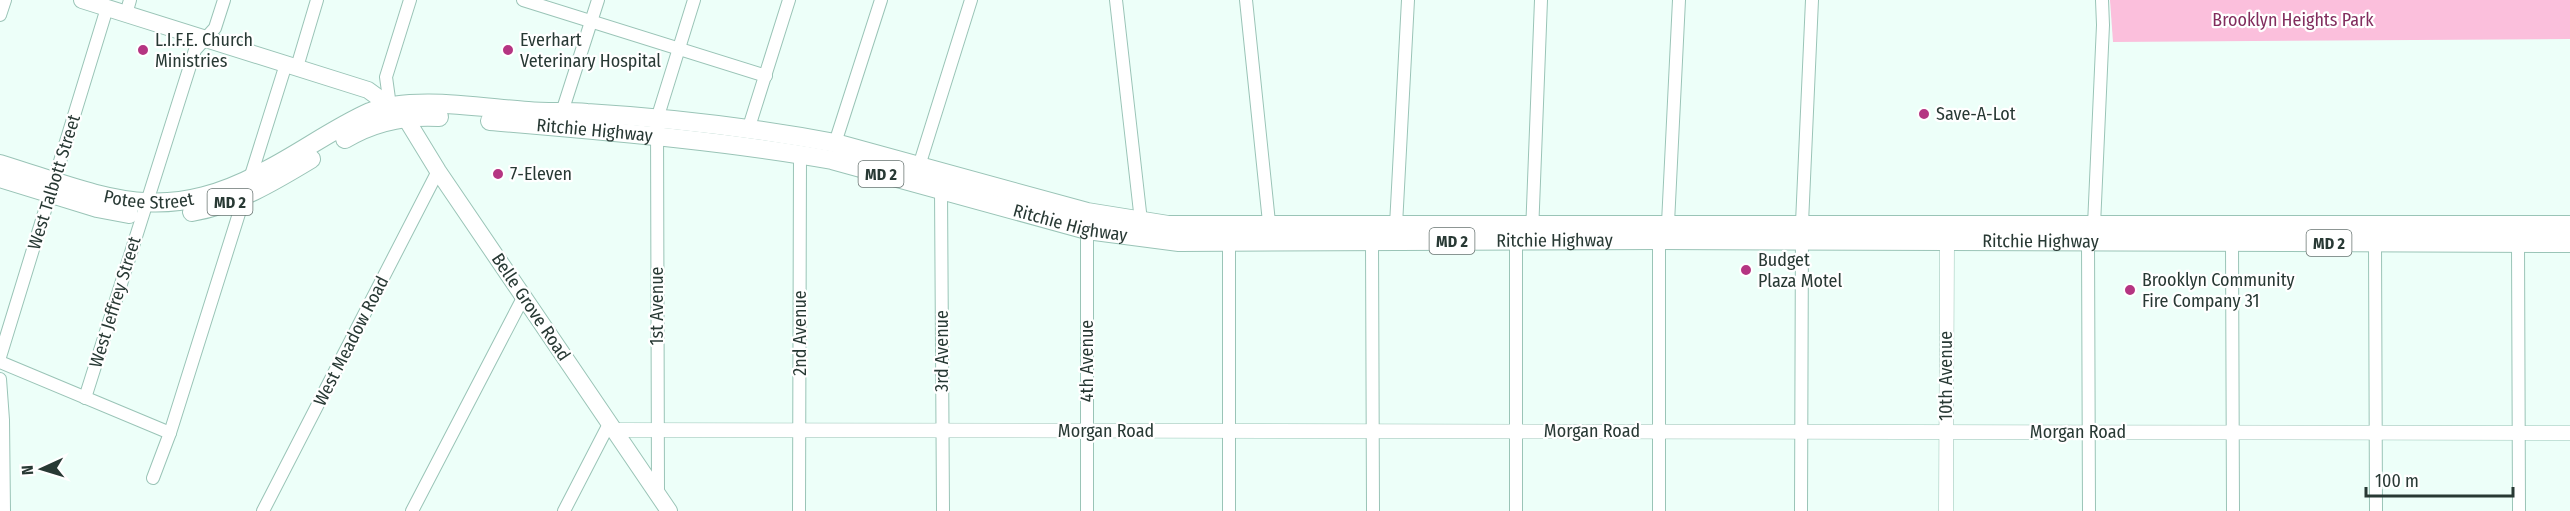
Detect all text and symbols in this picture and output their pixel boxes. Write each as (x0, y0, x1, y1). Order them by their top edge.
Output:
park label: Brooklyn Heights Park (2212, 9, 2374, 31)
place label: L.I.F.E. Church Ministries (155, 29, 253, 72)
place label: Everhart Veterinary Hospital (520, 29, 661, 72)
marker: L.I.F.E. Church Ministries (136, 43, 150, 57)
marker: Everhart Veterinary Hospital (501, 43, 515, 57)
place label: Save-A-Lot (1936, 103, 2016, 125)
marker: Save-A-Lot (1917, 107, 1931, 121)
street label: West Talbott Street (23, 112, 85, 252)
street label: Ritchie Highway (536, 114, 654, 147)
road number: MD 2 (858, 161, 904, 187)
place label: 7-Eleven (510, 163, 572, 185)
marker: 7-Eleven (491, 167, 505, 181)
street label: Potee Street (102, 185, 196, 213)
road number: MD 2 (208, 189, 252, 215)
street label: Ritchie Highway (1011, 199, 1129, 246)
road number: MD 2 (1430, 228, 1474, 254)
street label: Ritchie Highway (1496, 229, 1613, 252)
street label: Ritchie Highway (1982, 230, 2099, 252)
road number: MD 2 (2306, 230, 2352, 256)
street label: West Jeffrey Street (85, 234, 145, 370)
street label: Belle Grove Road (487, 249, 575, 365)
place label: Budget Plaza Motel (1758, 249, 1842, 292)
marker: Budget Plaza Motel (1739, 263, 1753, 277)
street label: 1st Avenue (646, 266, 668, 345)
place label: Brooklyn Community Fire Company 31 (2142, 269, 2295, 312)
street label: West Meadow Road (309, 272, 393, 410)
marker: Brooklyn Community Fire Company 31 (2123, 283, 2137, 297)
street label: 2nd Avenue (789, 290, 811, 376)
street label: 3rd Avenue (931, 310, 953, 392)
street label: 4th Avenue (1076, 320, 1098, 402)
street label: 10th Avenue (1935, 331, 1957, 421)
street label: Morgan Road (1058, 420, 1154, 442)
street label: Morgan Road (1544, 420, 1640, 442)
street label: Morgan Road (2030, 421, 2126, 443)
north arrow (12, 439, 72, 499)
scale bar (2366, 460, 2513, 498)
text: N (18, 465, 37, 475)
text: 100 m (2375, 470, 2419, 492)

